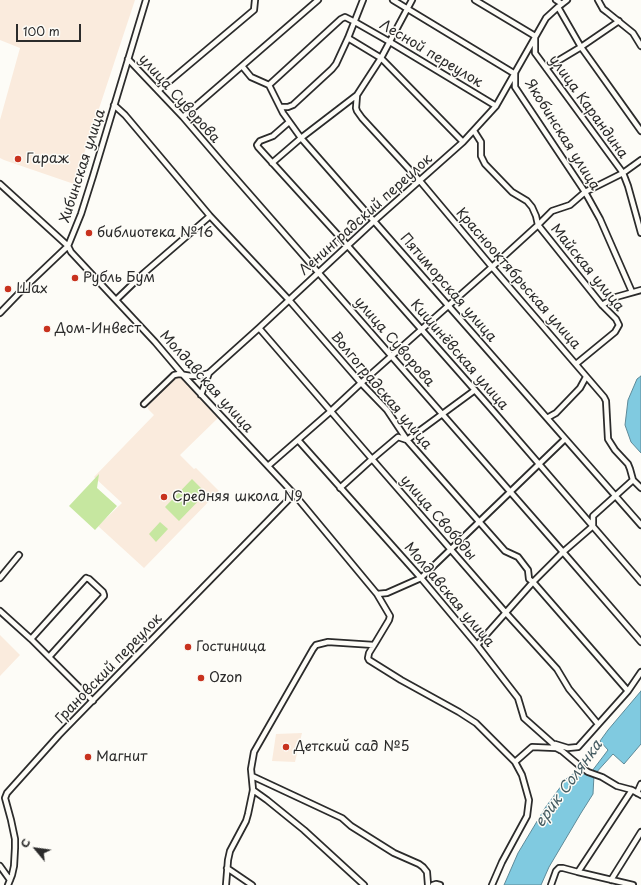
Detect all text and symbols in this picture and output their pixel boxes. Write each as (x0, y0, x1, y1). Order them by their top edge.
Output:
scale bar (18, 16, 83, 42)
street label: Лесной переулок (377, 17, 485, 91)
text: 100 m (23, 22, 60, 40)
street label: улица Суворова (135, 51, 223, 147)
street label: улица Карандина (545, 52, 631, 162)
street label: Якобинская улица (521, 76, 603, 194)
street label: Хибинская улица (57, 107, 109, 225)
place label: Гараж (26, 151, 69, 167)
street label: Ленинградский переулок (296, 151, 436, 279)
marker: Гараж (13, 154, 23, 164)
street label: Краснооктябрьская улица (452, 205, 584, 353)
street label: Майская улица (547, 221, 627, 315)
place label: библиотека №16 (97, 225, 213, 241)
marker: библиотека №16 (84, 228, 94, 238)
street label: Пятиморская улица (396, 230, 500, 346)
place label: Рубль Бум (83, 270, 155, 286)
marker: Рубль Бум (70, 273, 80, 283)
place label: Шах (16, 281, 48, 297)
marker: Шах (3, 284, 13, 294)
street label: улица Суворова (350, 294, 438, 390)
street label: Кишинёвская улица (406, 296, 512, 414)
place label: Дом-Инвест (55, 321, 141, 337)
marker: Дом-Инвест (42, 324, 52, 334)
street label: Молдавская улица (156, 328, 256, 436)
street label: Волгоградская улица (327, 329, 435, 453)
street label: улица Свободы (396, 472, 480, 564)
place label: Средняя школа N9 (172, 489, 303, 505)
marker: Средняя школа N9 (159, 492, 169, 502)
street label: Молдавская улица (400, 539, 498, 651)
street label: Грановский переулок (52, 611, 166, 727)
place label: Гостиница (196, 639, 266, 655)
marker: Гостиница (183, 642, 193, 652)
place label: Ozon (209, 670, 242, 686)
marker: Ozon (196, 673, 206, 683)
water label: ерик Солянка (531, 737, 607, 831)
place label: Детский сад №5 (294, 739, 409, 755)
marker: Детский сад №5 (281, 742, 291, 752)
place label: Магнит (96, 749, 147, 765)
marker: Магнит (83, 752, 93, 762)
north arrow (16, 829, 56, 869)
text: С (16, 835, 35, 851)

